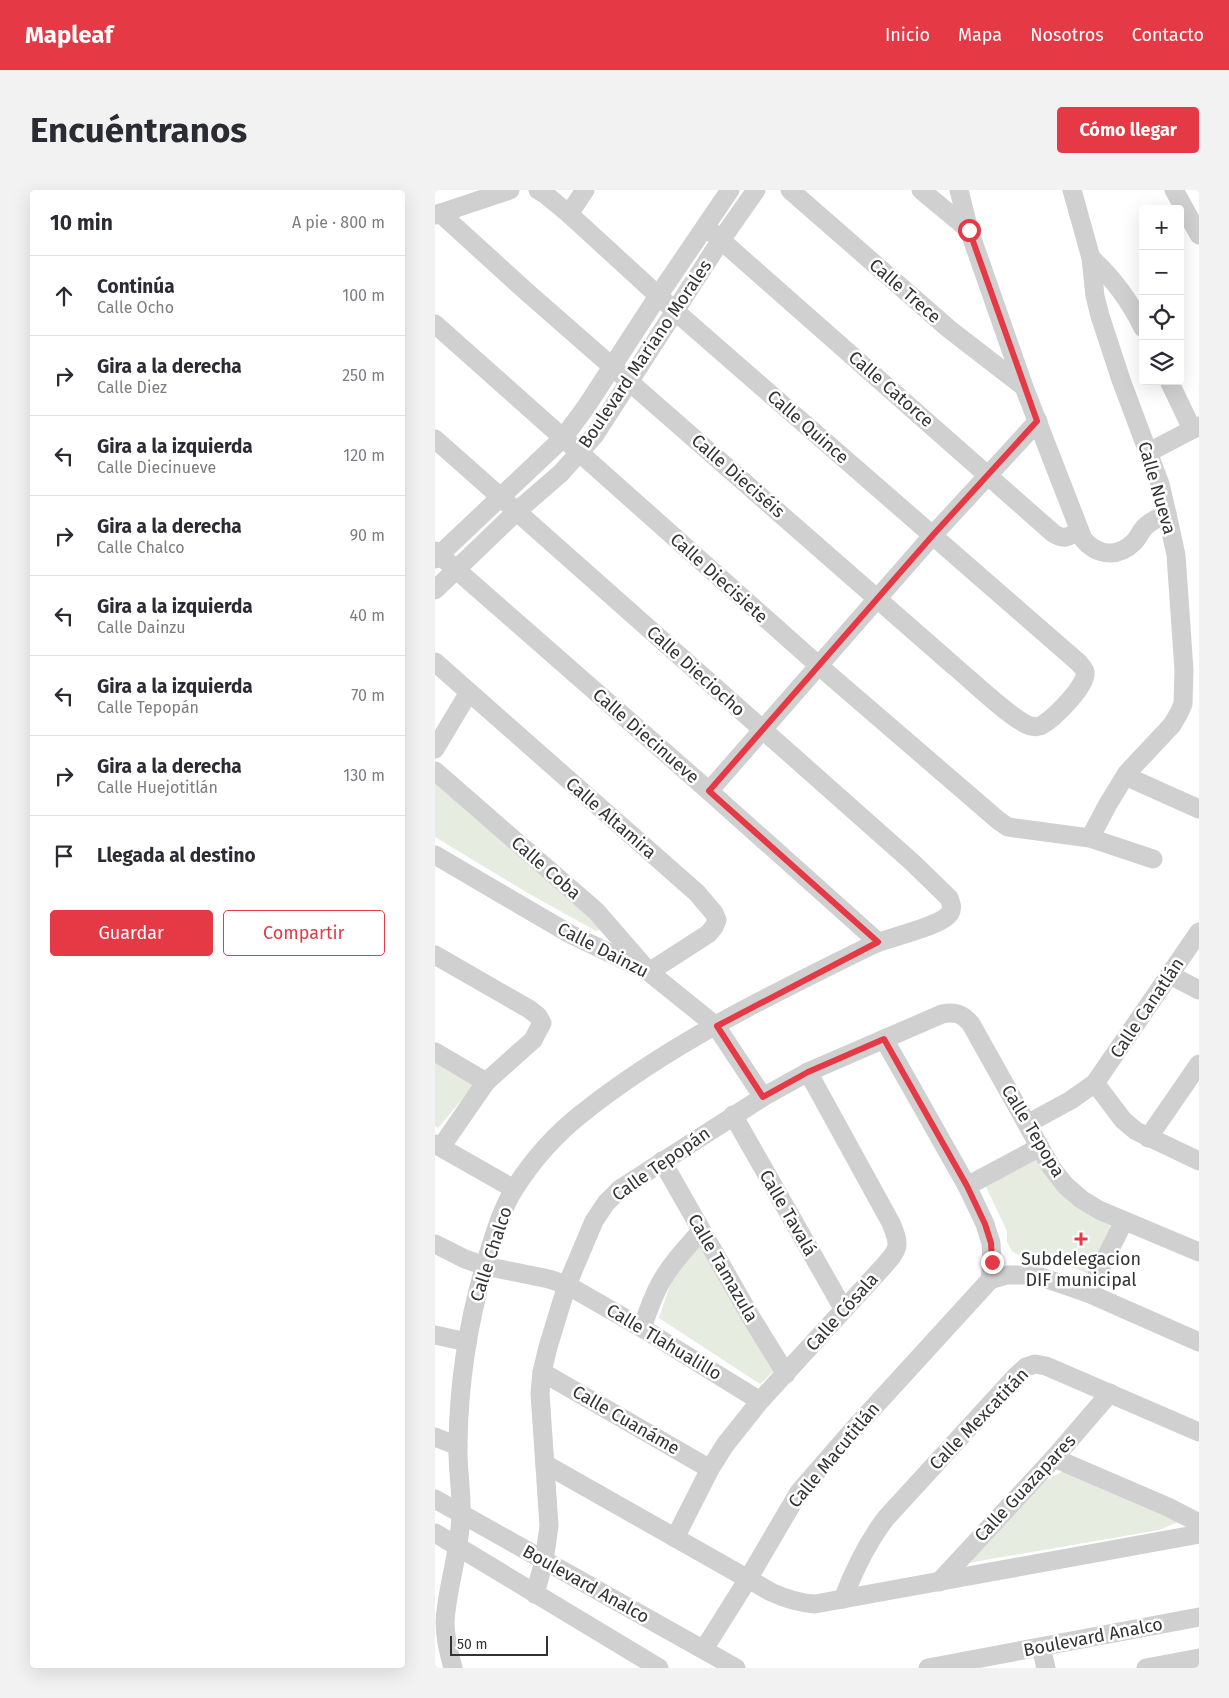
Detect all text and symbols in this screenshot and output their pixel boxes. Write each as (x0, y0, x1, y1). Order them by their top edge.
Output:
text: Mapleaf (25, 21, 113, 49)
text: Inicio (885, 24, 930, 46)
text: Mapa (958, 24, 1002, 46)
text: Nosotros (1030, 24, 1104, 46)
text: Contacto (1132, 24, 1204, 46)
button: Cómo llegar (1057, 107, 1199, 153)
text: Encuéntranos (30, 109, 247, 151)
map controls (1139, 205, 1184, 385)
button: + (1139, 205, 1184, 250)
text: 10 min (50, 210, 113, 236)
text: A pie · 800 m (292, 213, 385, 232)
route start (958, 219, 981, 242)
button: − (1139, 250, 1184, 295)
street label: Calle Trece (865, 254, 945, 328)
street label: Boulevard Mariano Morales (574, 256, 716, 452)
text: Continúa (97, 275, 175, 298)
icon: ahead (50, 282, 78, 310)
text: 100 m (342, 286, 385, 305)
button: locate (1139, 295, 1184, 340)
text: Calle Ocho (97, 298, 174, 317)
button: layers (1139, 340, 1184, 385)
street label: Calle Catorce (844, 346, 938, 432)
text: Gira a la derecha (97, 355, 242, 378)
icon: right (50, 362, 78, 390)
text: 250 m (342, 366, 385, 385)
text: Calle Diez (97, 378, 167, 397)
street label: Calle Quince (763, 386, 853, 468)
street label: Calle Dieciséis (687, 430, 789, 522)
text: Gira a la izquierda (97, 435, 253, 458)
street label: Calle Nueva (1133, 439, 1181, 537)
icon: left (50, 442, 78, 470)
text: 120 m (343, 446, 385, 465)
text: Calle Diecinueve (97, 458, 216, 477)
text: Gira a la derecha (97, 515, 242, 538)
icon: right (50, 522, 78, 550)
text: 90 m (350, 526, 385, 545)
street label: Calle Diecisiete (666, 528, 772, 628)
text: Calle Chalco (97, 538, 185, 557)
text: Gira a la izquierda (97, 595, 253, 618)
icon: left (50, 602, 78, 630)
text: 40 m (350, 606, 385, 625)
text: Calle Dainzu (97, 618, 185, 637)
street label: Calle Dieciocho (642, 621, 750, 721)
text: Gira a la izquierda (97, 675, 253, 698)
icon: left (50, 682, 78, 710)
street label: Calle Diecinueve (588, 684, 704, 788)
text: 70 m (351, 686, 385, 705)
text: Calle Tepopán (97, 698, 199, 717)
text: Gira a la derecha (97, 755, 242, 778)
icon: right (50, 762, 78, 790)
text: 130 m (343, 766, 385, 785)
street label: Calle Altamira (561, 773, 661, 863)
text: Calle Huejotitlán (97, 778, 218, 797)
street label: Calle Coba (507, 832, 585, 904)
icon: arrive (50, 842, 78, 870)
text: Llegada al destino (97, 844, 256, 867)
button: Guardar (50, 910, 213, 956)
button: Compartir (223, 910, 385, 956)
street label: Calle Dainzu (554, 918, 652, 982)
street label: Calle Canatlán (1105, 954, 1189, 1062)
street label: Calle Tepopa (997, 1081, 1069, 1181)
street label: Calle Tepopán (608, 1122, 714, 1206)
street label: Calle Tavalá (755, 1166, 821, 1260)
street label: Calle Chalco (465, 1204, 517, 1304)
street label: Calle Tamazula (683, 1210, 763, 1326)
marker: Subdelegacion DIF municipal (1074, 1232, 1088, 1246)
place label: Subdelegacion DIF municipal (1021, 1248, 1141, 1291)
route end (981, 1251, 1004, 1274)
street label: Calle Cósala (801, 1268, 883, 1356)
street label: Calle Tlahualillo (602, 1299, 726, 1385)
street label: Calle Mexcatitán (925, 1363, 1033, 1475)
street label: Calle Cuanáme (568, 1380, 684, 1460)
street label: Calle Macutitlán (784, 1398, 884, 1512)
street label: Calle Guazapares (970, 1430, 1080, 1546)
street label: Boulevard Analco (519, 1540, 653, 1628)
street label: Boulevard Analco (1021, 1613, 1165, 1661)
scale bar (450, 1633, 547, 1656)
text: 50 m (457, 1636, 488, 1653)

